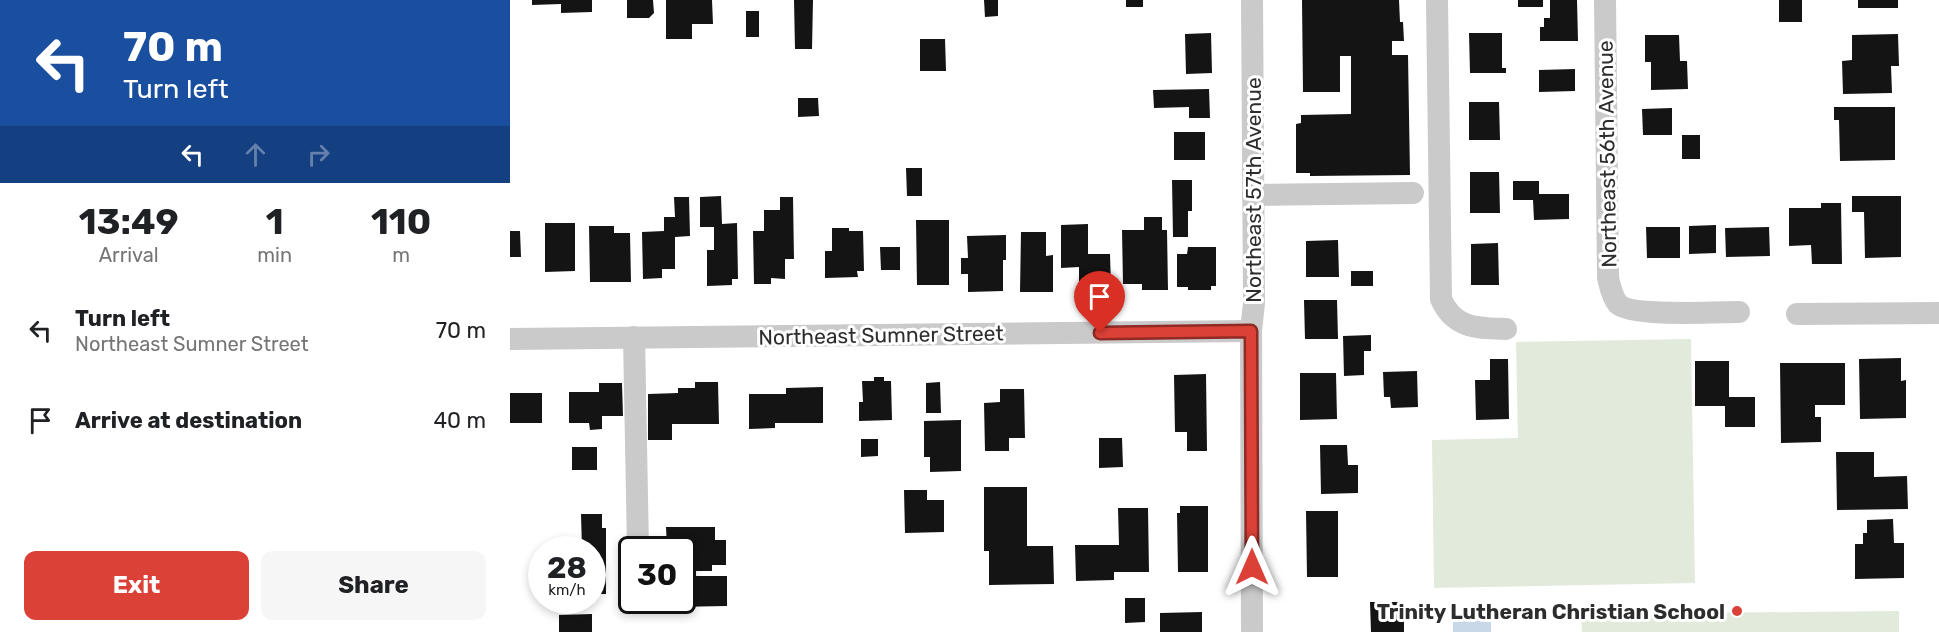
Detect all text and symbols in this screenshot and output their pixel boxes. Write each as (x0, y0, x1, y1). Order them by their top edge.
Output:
text: 70 m (123, 22, 223, 72)
icon: left (24, 24, 102, 102)
street label: Northeast 56th Avenue (1593, 40, 1621, 268)
text: Turn left (123, 73, 228, 105)
street label: Northeast 57th Avenue (1241, 77, 1266, 303)
icon: left (176, 138, 209, 171)
icon: ahead (239, 138, 272, 171)
icon: right (302, 138, 335, 171)
text: 13:49 (79, 200, 179, 243)
text: 1 (266, 200, 284, 243)
text: 110 (371, 200, 431, 243)
text: Arrival (99, 243, 159, 267)
text: min (257, 243, 292, 267)
text: m (392, 243, 410, 267)
pin (1074, 271, 1125, 333)
icon: arrive (1083, 280, 1116, 313)
text: Turn left (75, 305, 170, 332)
icon: left (24, 314, 57, 347)
text: 70 m (436, 317, 486, 344)
street label: Northeast Sumner Street (758, 320, 1004, 350)
text: Northeast Sumner Street (75, 332, 309, 356)
icon: arrive (24, 404, 57, 437)
text: Arrive at destination (75, 407, 302, 434)
text: 40 m (433, 407, 486, 434)
position arrow (1220, 535, 1284, 599)
speed limit sign: 30 (618, 536, 696, 614)
text: 28 (547, 550, 587, 586)
button: Exit (24, 551, 249, 620)
button: Share (261, 551, 486, 620)
text: km/h (548, 581, 586, 599)
place label: Trinity Lutheran Christian School (1377, 599, 1725, 624)
marker: Trinity Lutheran Christian School (1730, 604, 1744, 618)

